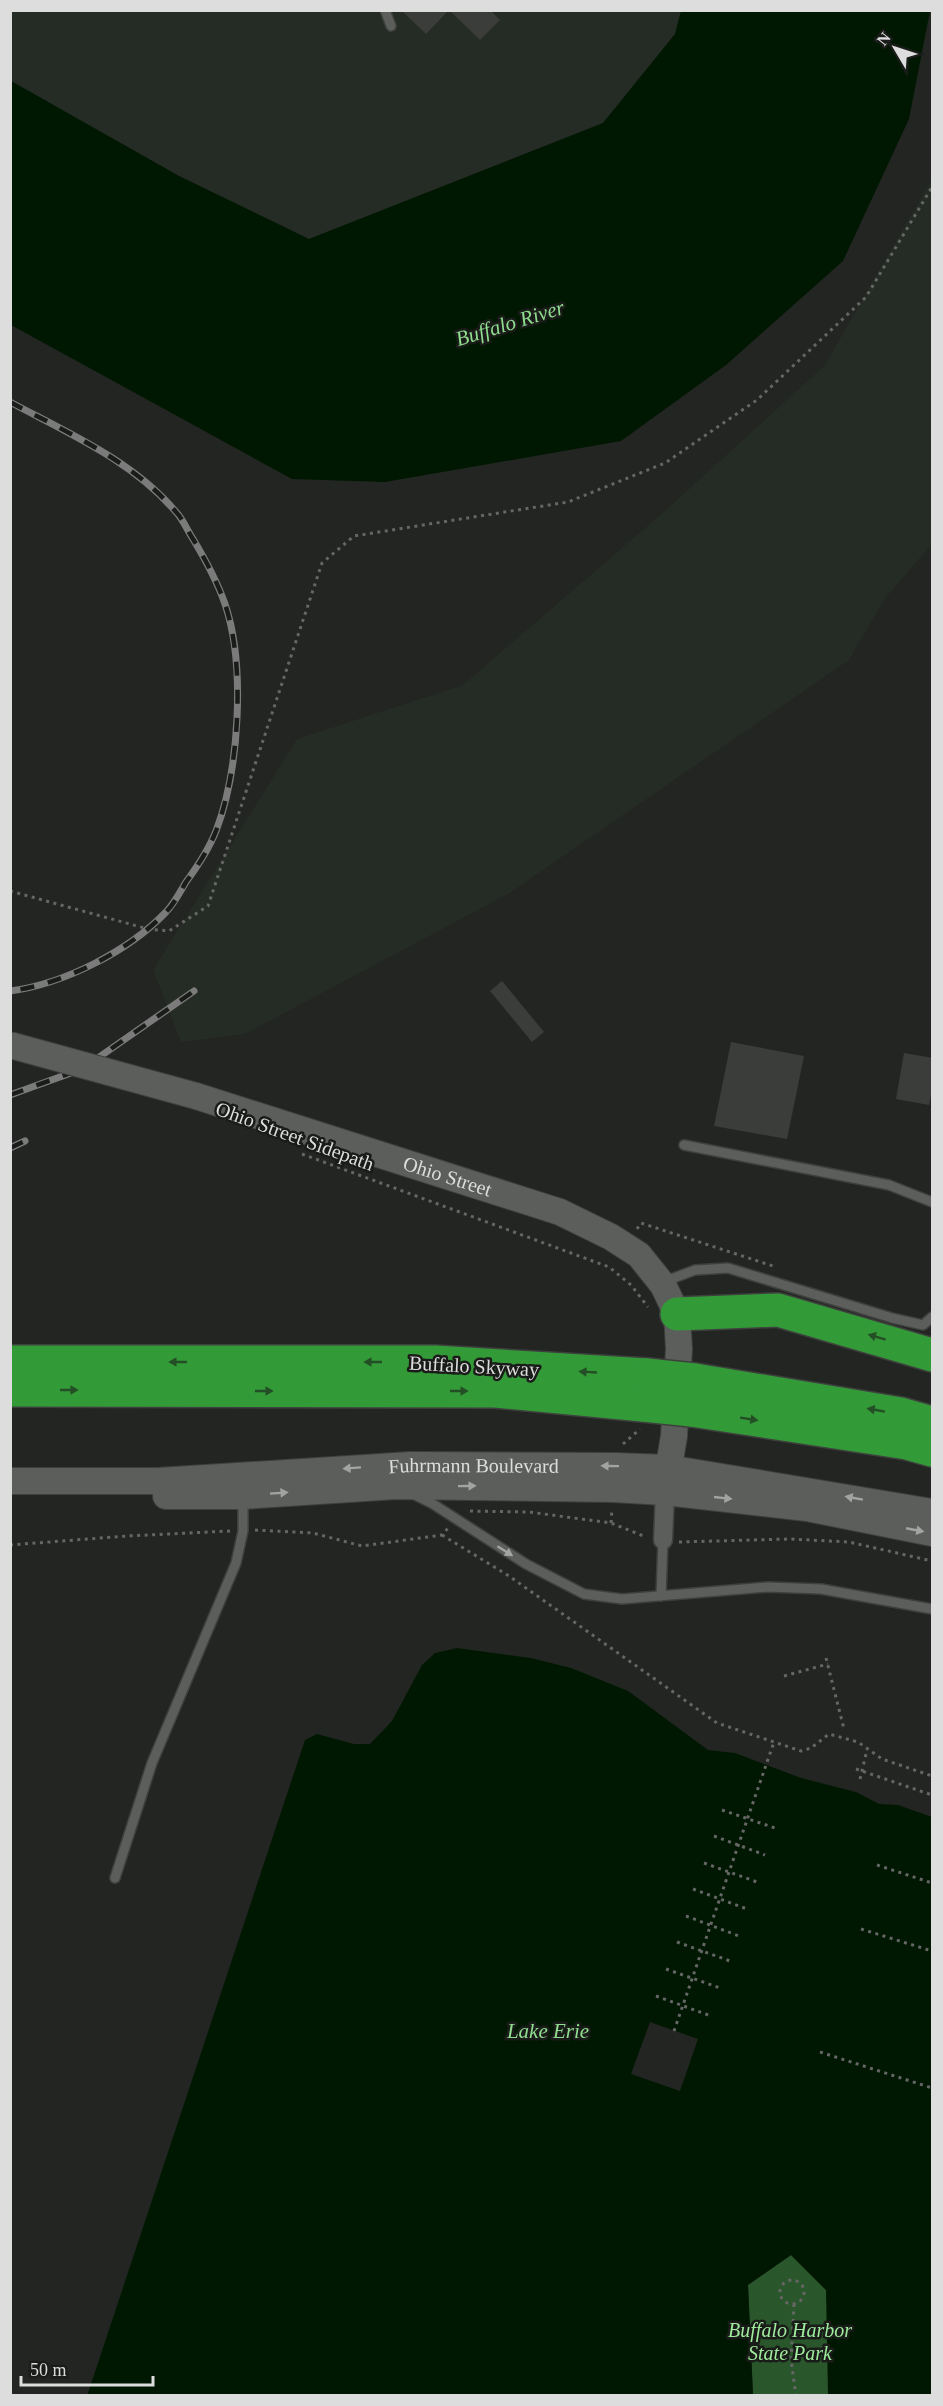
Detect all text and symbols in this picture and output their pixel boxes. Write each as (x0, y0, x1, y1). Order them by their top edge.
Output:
north arrow (865, 18, 925, 78)
text: N (873, 29, 894, 49)
water label: Buffalo River (453, 295, 568, 351)
street label: Ohio Street Sidepath (213, 1097, 377, 1176)
street label: Ohio Street (401, 1152, 495, 1201)
one-way arrow (868, 1332, 886, 1342)
street label: Buffalo Skyway (408, 1352, 540, 1381)
one-way arrow (168, 1357, 187, 1367)
one-way arrow (363, 1357, 382, 1367)
one-way arrow (579, 1367, 598, 1376)
one-way arrow (59, 1385, 78, 1395)
one-way arrow (254, 1386, 273, 1396)
one-way arrow (449, 1386, 468, 1396)
one-way arrow (866, 1405, 885, 1414)
one-way arrow (740, 1414, 759, 1423)
street label: Fuhrmann Boulevard (388, 1454, 559, 1477)
one-way arrow (600, 1461, 619, 1471)
one-way arrow (342, 1464, 361, 1473)
one-way arrow (457, 1481, 476, 1491)
one-way arrow (269, 1489, 288, 1498)
one-way arrow (713, 1493, 732, 1503)
one-way arrow (845, 1493, 864, 1502)
one-way arrow (906, 1525, 924, 1535)
one-way arrow (497, 1545, 513, 1556)
water label: Lake Erie (506, 2019, 589, 2043)
park label: Buffalo Harbor State Park (728, 2319, 852, 2364)
scale bar (21, 2349, 153, 2387)
text: 50 m (30, 2360, 67, 2380)

